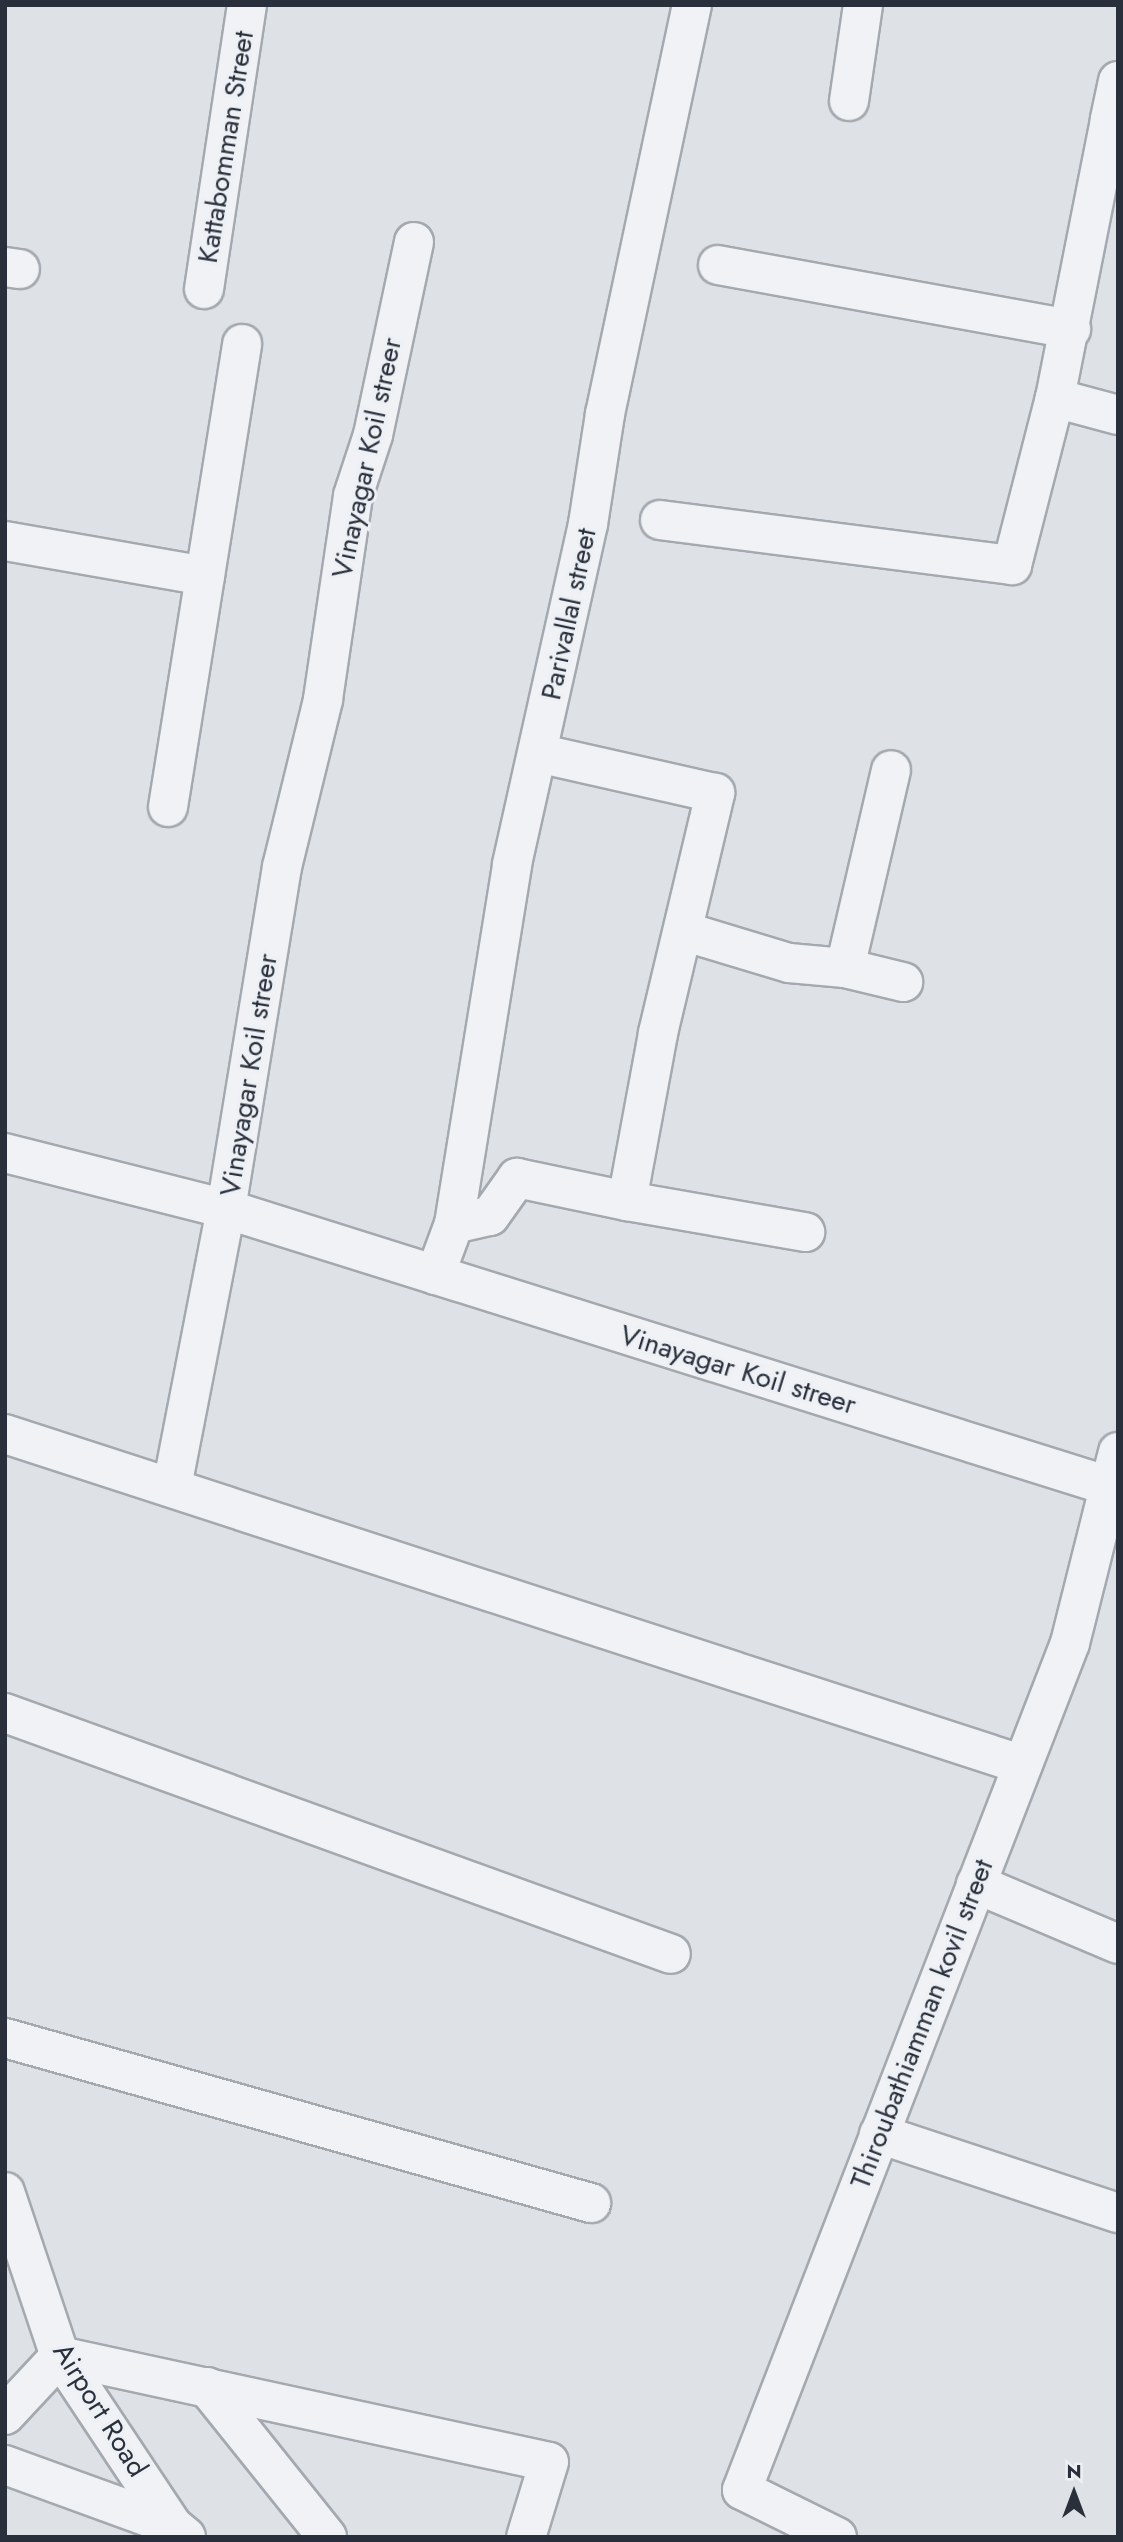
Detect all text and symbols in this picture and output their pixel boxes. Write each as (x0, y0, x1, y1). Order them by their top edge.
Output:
street label: Kattabomman Street (191, 29, 261, 265)
street label: Vinayagar Koil streer (325, 335, 409, 581)
street label: Parivallal street (534, 525, 604, 703)
street label: Vinayagar Koil streer (213, 951, 285, 1199)
street label: Vinayagar Koil streer (616, 1318, 860, 1422)
street label: Thiroubathiamman kovil street (844, 1855, 1000, 2193)
street label: Airport Road (46, 2337, 154, 2483)
north arrow (1039, 2458, 1109, 2528)
text: N (1066, 2458, 1082, 2485)

